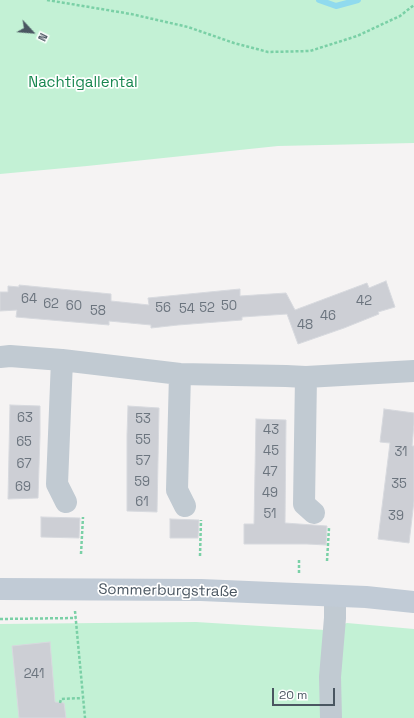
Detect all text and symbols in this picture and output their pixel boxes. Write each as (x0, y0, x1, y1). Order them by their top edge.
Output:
north arrow (12, 12, 52, 52)
text: N (35, 31, 51, 44)
park label: Nachtigallental (28, 74, 138, 92)
house number: 64 (21, 291, 37, 307)
house number: 42 (356, 293, 372, 309)
house number: 62 (43, 296, 59, 312)
house number: 60 (66, 298, 82, 314)
house number: 50 (221, 298, 237, 314)
house number: 56 (155, 300, 171, 316)
house number: 52 (199, 300, 215, 316)
house number: 54 (179, 301, 195, 317)
house number: 58 (90, 303, 106, 319)
house number: 46 (320, 308, 336, 324)
house number: 48 (297, 317, 313, 333)
house number: 63 (17, 410, 33, 426)
house number: 53 (135, 411, 151, 427)
house number: 43 (263, 422, 279, 438)
house number: 55 (135, 432, 151, 448)
house number: 65 (16, 434, 32, 450)
house number: 45 (263, 443, 279, 459)
house number: 31 (394, 444, 408, 460)
house number: 57 (136, 453, 150, 469)
house number: 67 (16, 456, 32, 472)
house number: 47 (262, 464, 278, 480)
house number: 59 (134, 474, 150, 490)
house number: 35 (391, 476, 407, 492)
house number: 69 (15, 479, 31, 495)
house number: 49 (262, 485, 278, 501)
house number: 61 (135, 494, 149, 510)
house number: 51 (263, 506, 277, 522)
house number: 39 (388, 508, 404, 524)
street label: Sommerburgstraße (98, 581, 238, 601)
house number: 241 (24, 666, 44, 682)
scale bar (274, 680, 337, 706)
text: 20 m (279, 687, 307, 703)

